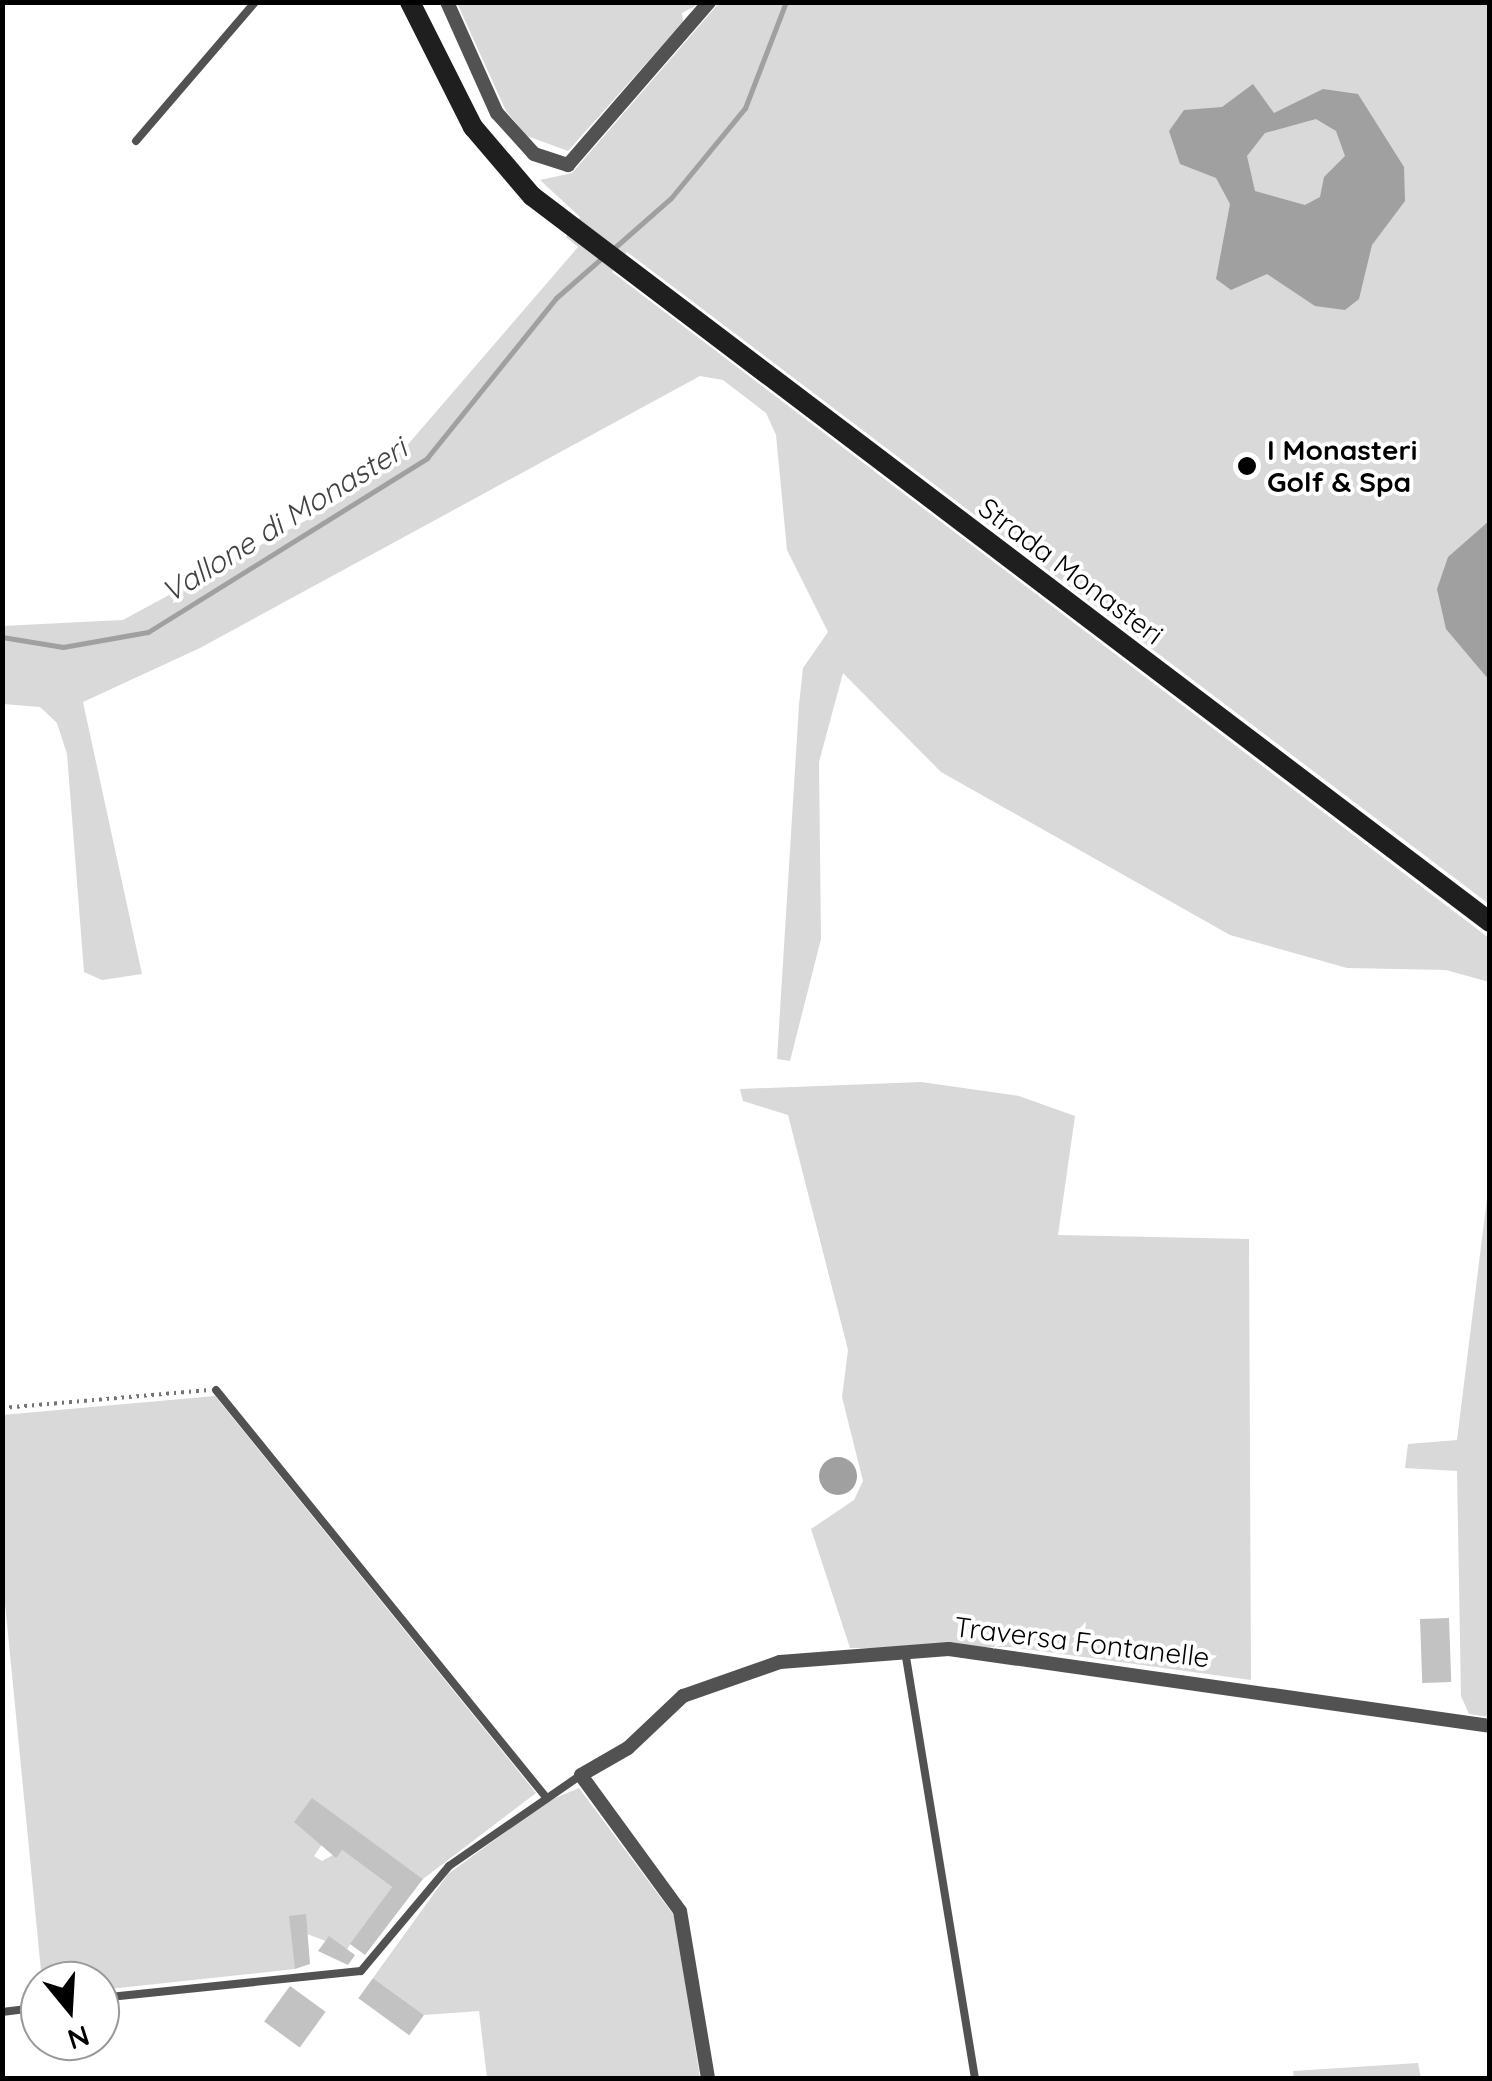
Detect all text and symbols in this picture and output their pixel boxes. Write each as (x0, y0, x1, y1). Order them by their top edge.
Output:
water label: Vallone di Monasteri (155, 430, 413, 610)
place label: I Monasteri Golf & Spa (1267, 433, 1417, 499)
marker: I Monasteri Golf & Spa (1236, 455, 1258, 477)
street label: Strada Monasteri (972, 491, 1170, 651)
street label: Traversa Fontanelle (952, 1610, 1212, 1674)
north arrow (20, 1961, 120, 2061)
text: N (64, 2018, 94, 2058)

